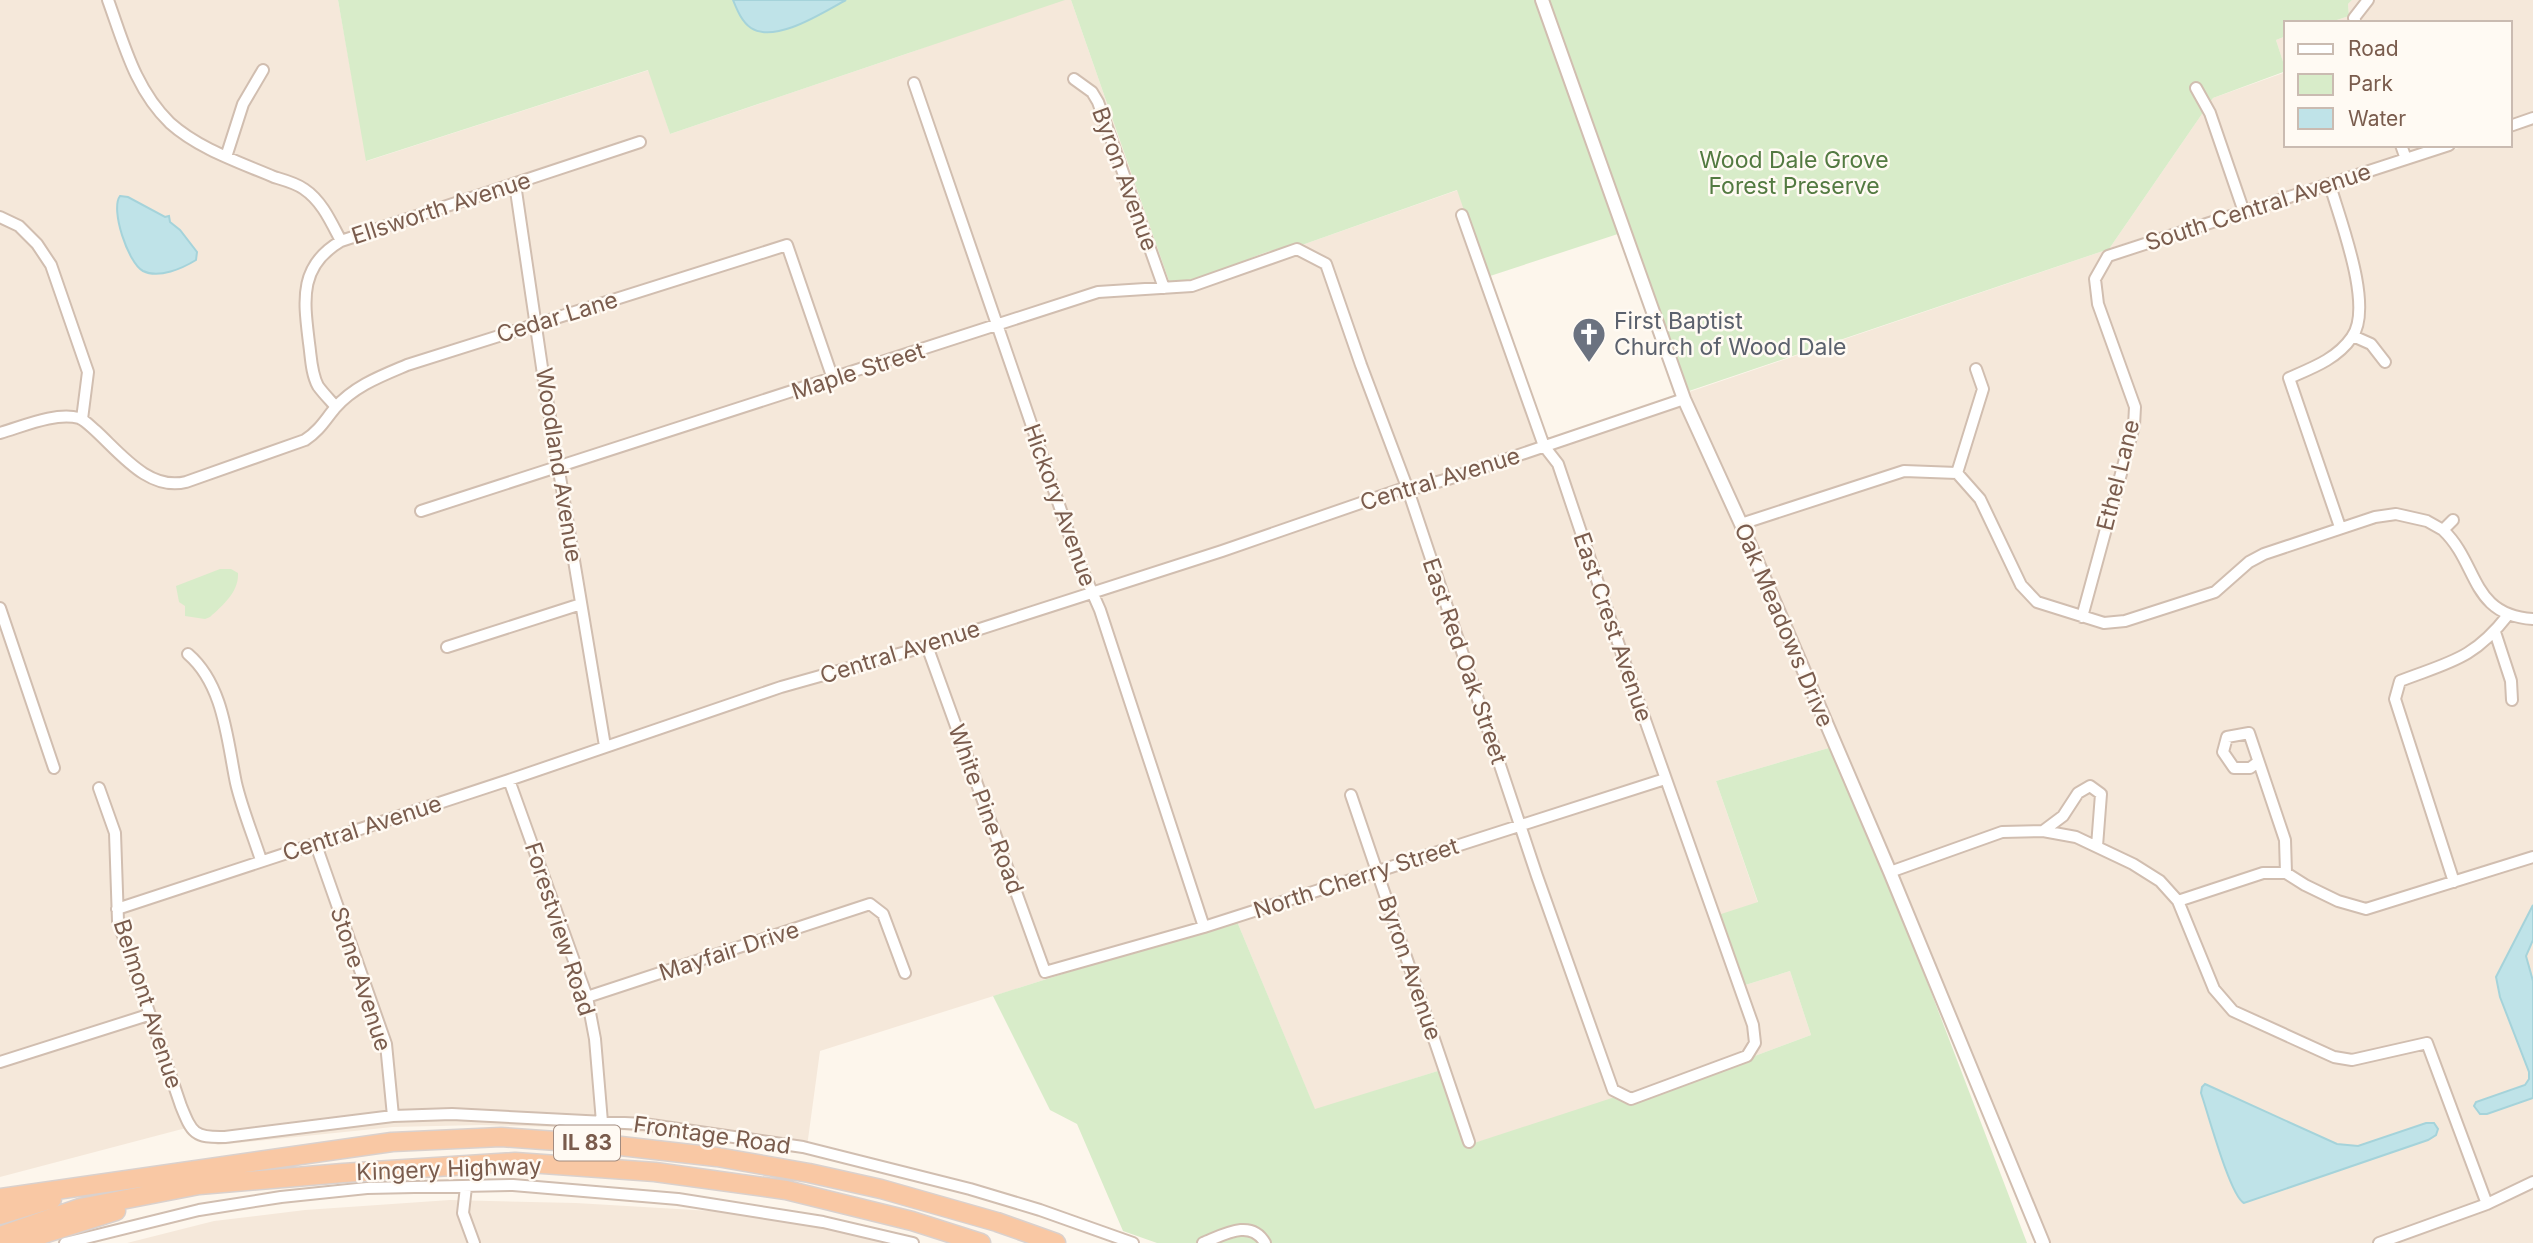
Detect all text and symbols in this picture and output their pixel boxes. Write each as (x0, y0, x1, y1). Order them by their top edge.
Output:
legend (2284, 21, 2512, 147)
text: Road (2348, 36, 2399, 61)
text: Park (2348, 71, 2393, 96)
street label: Byron Avenue (1086, 103, 1164, 255)
text: Water (2348, 106, 2406, 131)
park label: Wood Dale Grove Forest Preserve (1699, 146, 1889, 200)
street label: South Central Avenue (2142, 157, 2374, 257)
street label: Ellsworth Avenue (348, 166, 534, 250)
street label: Cedar Lane (493, 285, 621, 349)
place label: First Baptist Church of Wood Dale (1614, 307, 1846, 361)
church icon: First Baptist Church of Wood Dale (1570, 315, 1608, 364)
street label: Maple Street (788, 336, 928, 406)
street label: Woodland Avenue (530, 366, 588, 564)
street label: Ethel Lane (2091, 417, 2145, 533)
street label: Hickory Avenue (1018, 420, 1102, 590)
street label: Central Avenue (1357, 441, 1523, 517)
street label: Oak Meadows Drive (1728, 519, 1840, 731)
street label: East Crest Avenue (1567, 529, 1659, 725)
street label: East Red Oak Street (1417, 554, 1514, 768)
street label: Central Avenue (817, 614, 983, 690)
street label: White Pine Road (942, 720, 1030, 898)
street label: Central Avenue (279, 789, 445, 867)
street label: North Cherry Street (1250, 831, 1462, 924)
street label: Forestview Road (519, 839, 601, 1019)
street label: Byron Avenue (1372, 892, 1448, 1044)
street label: Stone Avenue (324, 903, 398, 1055)
street label: Mayfair Drive (655, 915, 803, 987)
street label: Belmont Avenue (107, 916, 189, 1092)
street label: Frontage Road (632, 1110, 792, 1160)
road number: IL 83 (554, 1126, 620, 1160)
street label: Kingery Highway (356, 1152, 542, 1186)

